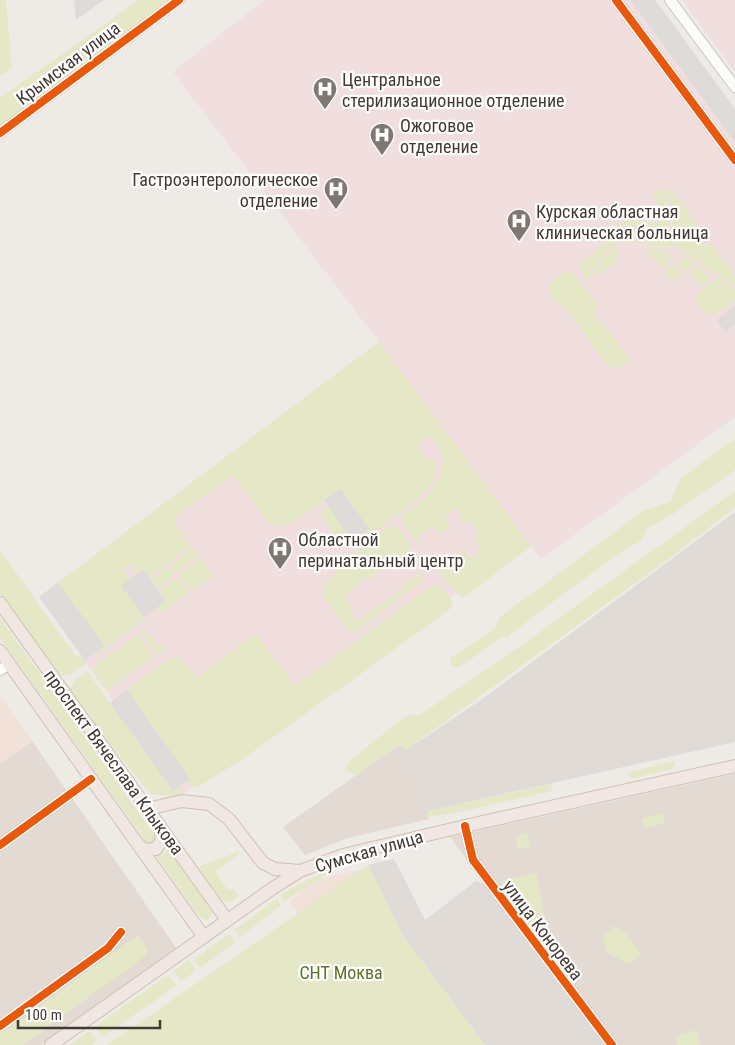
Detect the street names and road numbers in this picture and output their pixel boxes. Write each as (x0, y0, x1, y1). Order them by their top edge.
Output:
street label: Крымская улица (12, 17, 124, 109)
street label: проспект Вячеслава Клыкова (40, 665, 188, 859)
street label: Сумская улица (313, 826, 425, 876)
street label: улица Конорева (499, 876, 587, 984)

